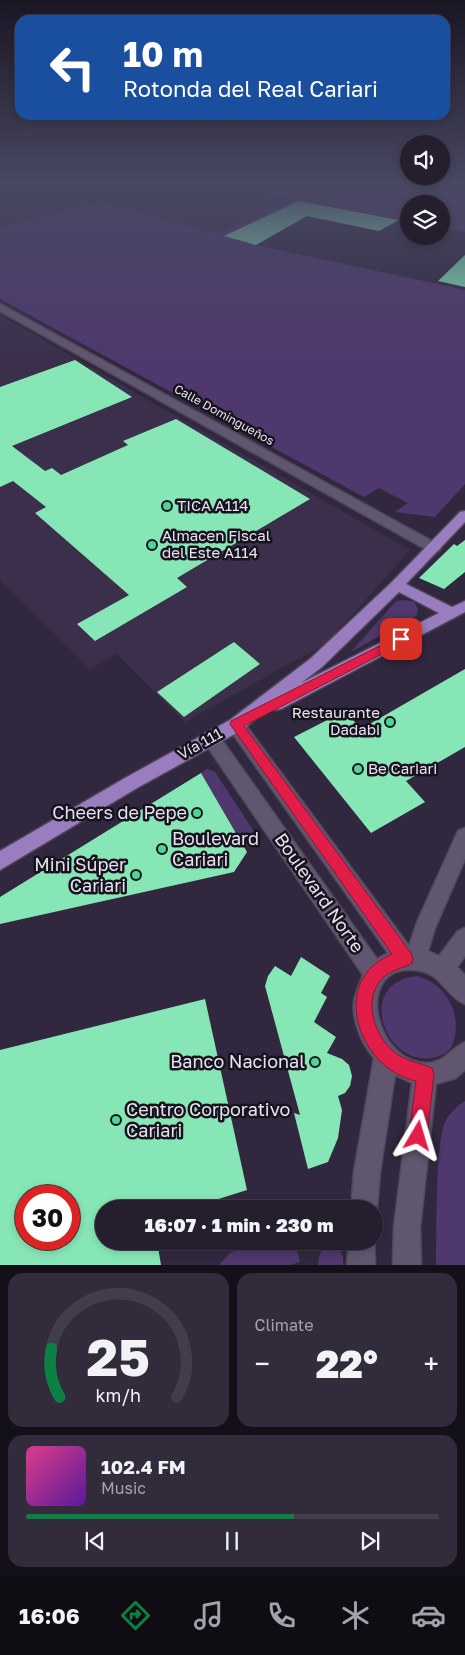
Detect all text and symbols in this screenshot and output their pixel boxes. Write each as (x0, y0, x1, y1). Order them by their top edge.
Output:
text: 10 m (123, 33, 203, 75)
icon: left (40, 35, 105, 100)
text: Rotonda del Real Cariari (123, 75, 378, 102)
map controls (400, 135, 450, 245)
button: sound (400, 135, 450, 185)
button: layers (400, 195, 450, 245)
street label: Calle Domingueños (172, 381, 277, 448)
place label: TICA A114 (177, 496, 248, 514)
marker: TICA A114 (161, 500, 173, 512)
place label: Almacen Fiscal del Este A114 (162, 526, 271, 561)
marker: Almacen Fiscal del Este A114 (146, 539, 158, 551)
pin (380, 618, 422, 660)
icon: arrive (387, 625, 415, 653)
place label: Restaurante Dadabi (292, 703, 380, 738)
marker: Restaurante Dadabi (384, 716, 396, 728)
street label: Vía 111 (174, 724, 225, 763)
place label: Be Cariari (368, 759, 437, 777)
marker: Be Cariari (352, 763, 364, 775)
place label: Cheers de Pepe (52, 801, 187, 823)
marker: Cheers de Pepe (191, 807, 203, 819)
place label: Boulevard Cariari (172, 827, 259, 870)
street label: Boulevard Norte (270, 828, 369, 956)
marker: Boulevard Cariari (156, 843, 168, 855)
place label: Mini Súper Cariari (34, 853, 126, 896)
marker: Mini Súper Cariari (130, 869, 142, 881)
place label: Banco Nacional (170, 1050, 305, 1072)
marker: Banco Nacional (309, 1056, 321, 1068)
place label: Centro Corporativo Cariari (126, 1098, 290, 1141)
position arrow (391, 1109, 443, 1161)
marker: Centro Corporativo Cariari (110, 1114, 122, 1126)
speed limit sign: 30 (15, 1185, 80, 1250)
text: 16:07 · 1 min · 230 m (145, 1213, 333, 1236)
text: Climate (255, 1315, 314, 1335)
text: 25 (87, 1325, 150, 1387)
text: 22° (316, 1341, 378, 1386)
text: − (255, 1347, 270, 1380)
text: + (424, 1347, 439, 1380)
text: km/h (96, 1384, 141, 1406)
text: 102.4 FM (101, 1455, 186, 1478)
text: Music (101, 1478, 146, 1498)
icon: previous (81, 1527, 109, 1555)
icon: pause (218, 1527, 246, 1555)
icon: next (356, 1527, 384, 1555)
icon: directions (118, 1598, 153, 1633)
icon: music (191, 1598, 226, 1633)
icon: phone (264, 1598, 299, 1633)
icon: climate (338, 1598, 373, 1633)
icon: car (411, 1598, 446, 1633)
text: 16:06 (19, 1602, 80, 1629)

